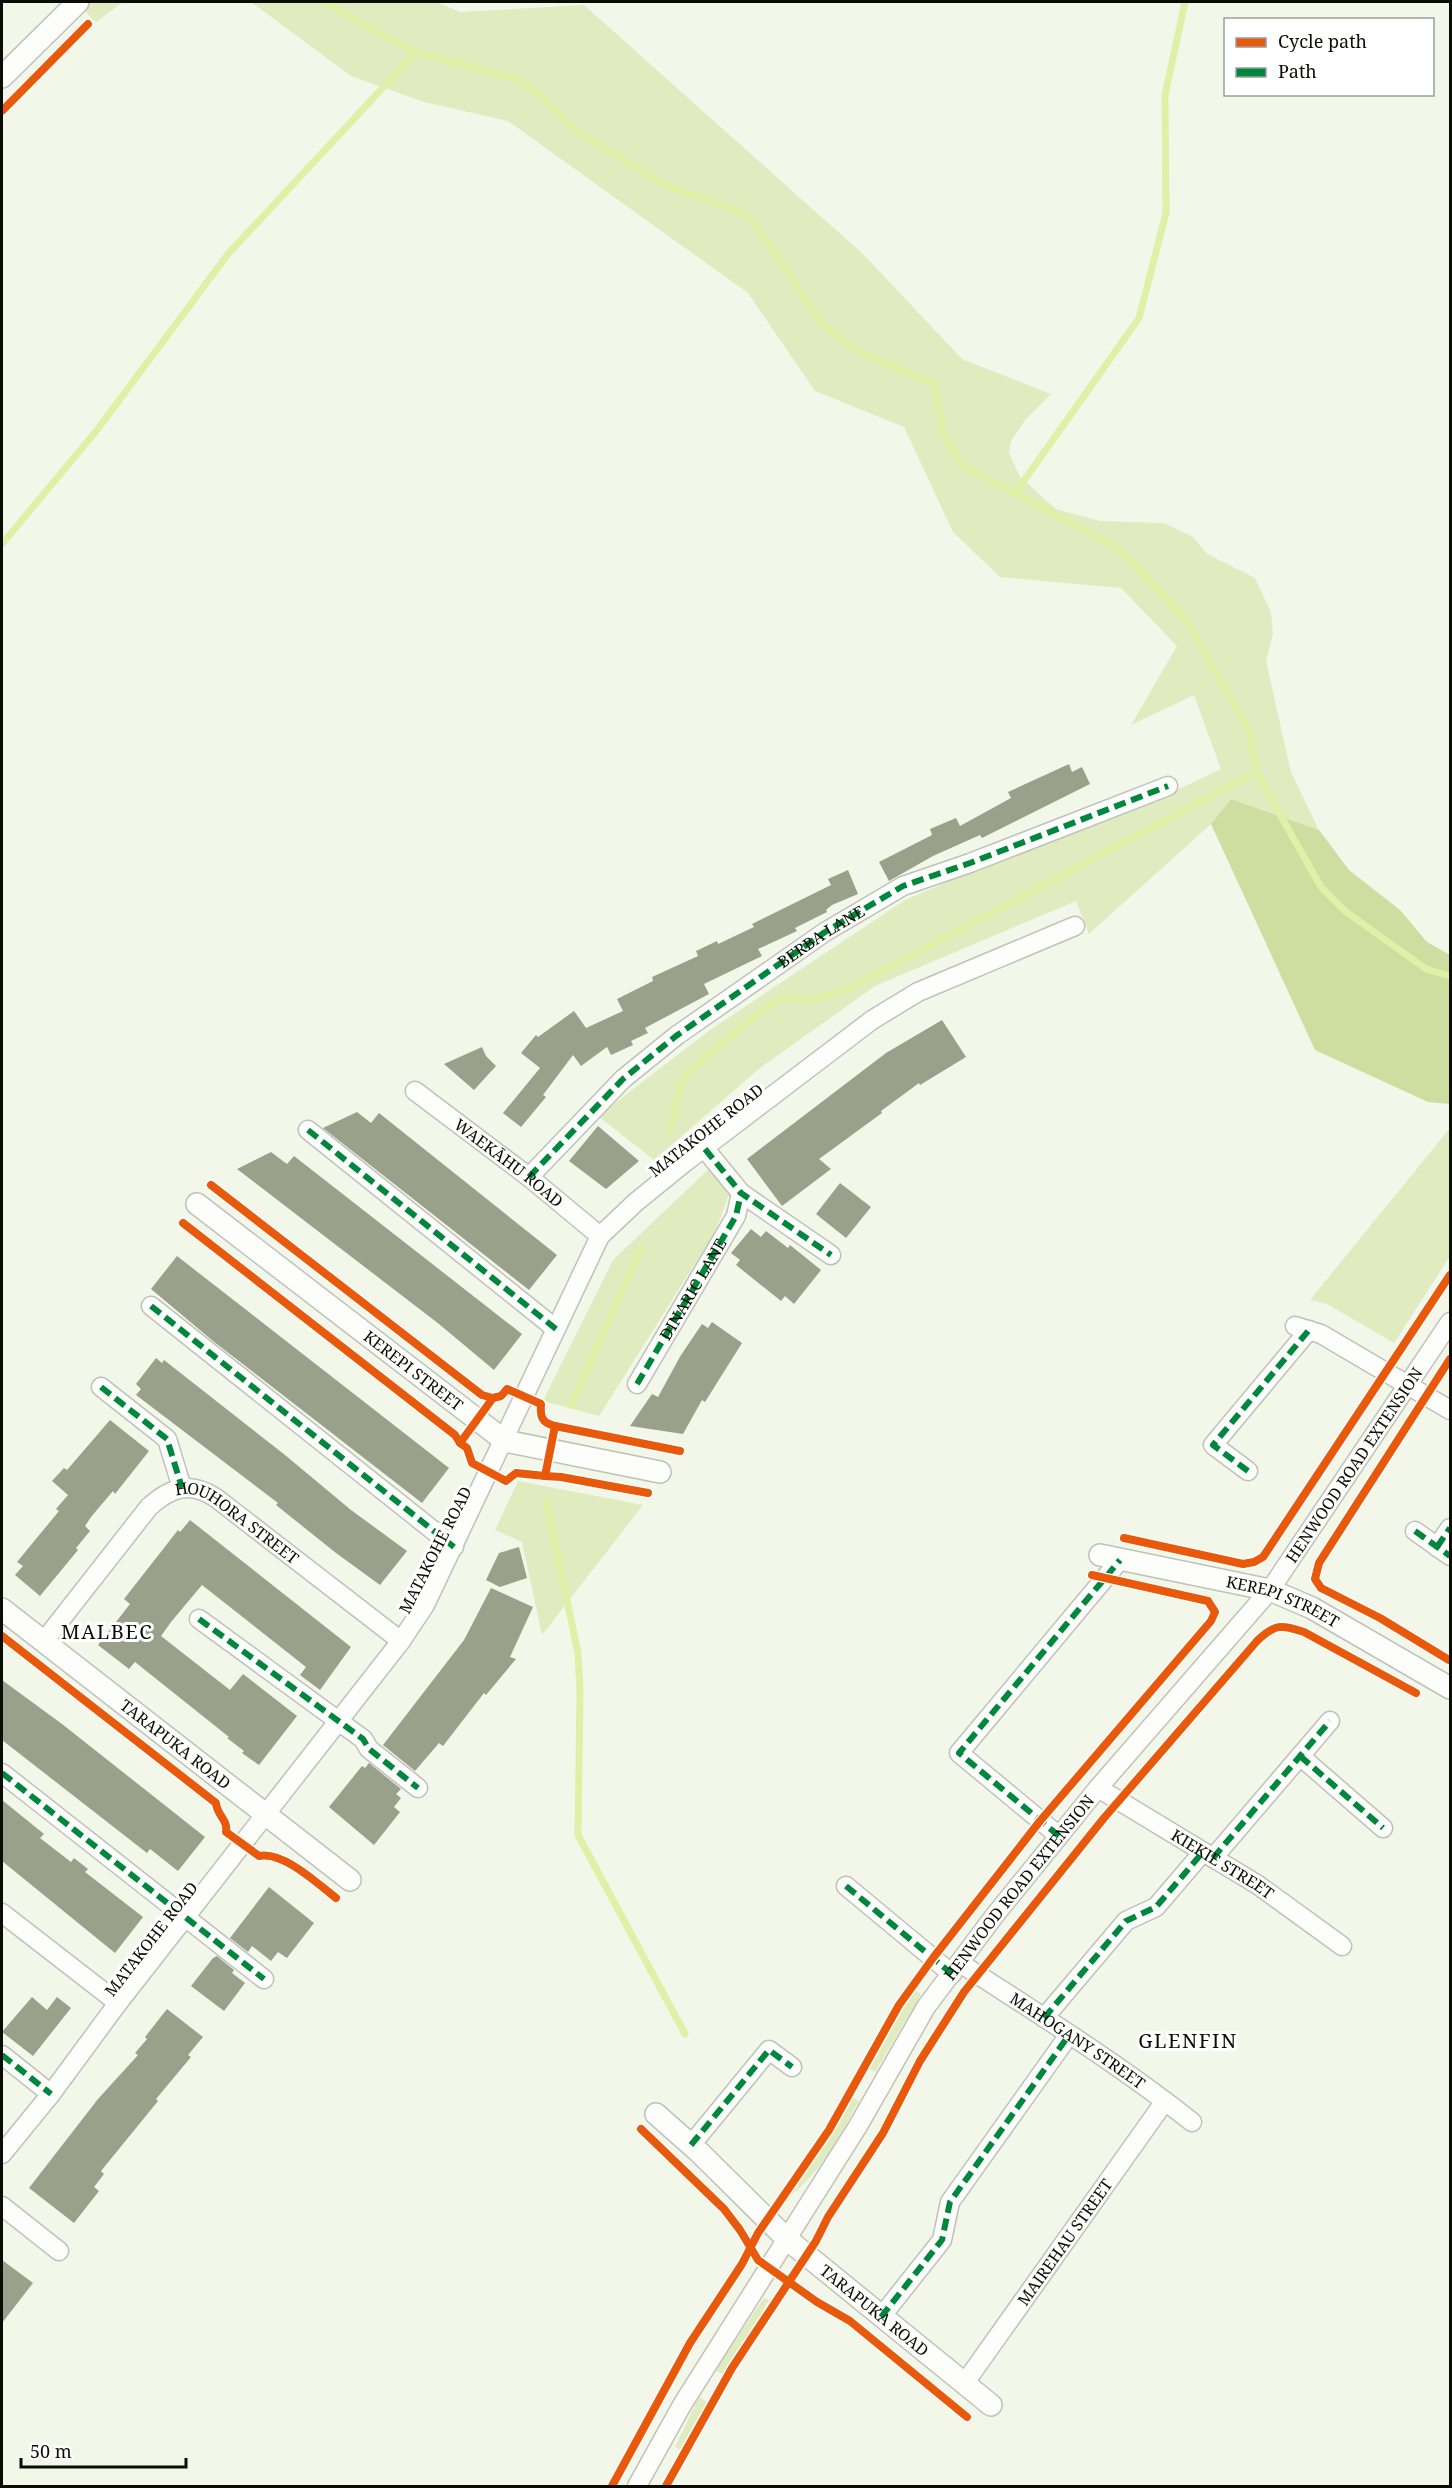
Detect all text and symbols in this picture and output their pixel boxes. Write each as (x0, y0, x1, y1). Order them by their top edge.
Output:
legend (1224, 18, 1434, 96)
text: Cycle path (1278, 29, 1367, 53)
text: Path (1278, 59, 1317, 83)
street label: BERBA LANE (773, 900, 869, 973)
street label: MATAKOHE ROAD (644, 1078, 768, 1182)
street label: WAEKĀHU ROAD (450, 1113, 568, 1212)
street label: DINARIC LANE (654, 1234, 731, 1344)
street label: KEREPI STREET (359, 1325, 468, 1416)
street label: HENWOOD ROAD EXTENSION (1280, 1363, 1427, 1567)
street label: HOUHORA STREET (173, 1477, 303, 1569)
street label: MATAKOHE ROAD (393, 1483, 477, 1617)
street label: KEREPI STREET (1224, 1570, 1343, 1632)
district label: MALBEC (61, 1618, 153, 1645)
street label: TARAPUKA ROAD (116, 1694, 235, 1794)
street label: HENWOOD ROAD EXTENSION (939, 1790, 1099, 1985)
street label: KIEKIE STREET (1167, 1824, 1279, 1904)
street label: MATAKOHE ROAD (99, 1877, 203, 2001)
street label: MAHOGANY STREET (1006, 1987, 1150, 2094)
district label: GLENFIN (1138, 2027, 1238, 2054)
street label: MAIREHAU STREET (1012, 2174, 1117, 2310)
street label: TARAPUKA ROAD (815, 2259, 934, 2361)
scale bar (21, 2431, 186, 2469)
text: 50 m (30, 2439, 72, 2463)

